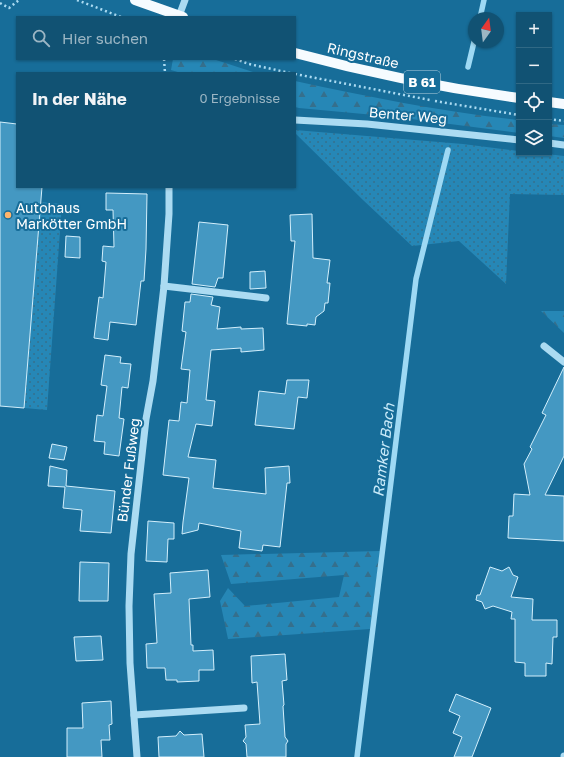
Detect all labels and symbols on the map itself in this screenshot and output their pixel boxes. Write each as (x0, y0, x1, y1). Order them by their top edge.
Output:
north arrow (468, 12, 504, 48)
street label: Ringstraße (326, 39, 400, 71)
road number: B 61 (404, 71, 440, 93)
street label: Benter Weg (368, 103, 448, 127)
place label: Autohaus Markötter GmbH (16, 199, 127, 232)
marker: Autohaus Markötter GmbH (3, 210, 13, 220)
water label: Ramker Bach (368, 401, 398, 498)
street label: Bünder Fußweg (113, 417, 143, 523)

